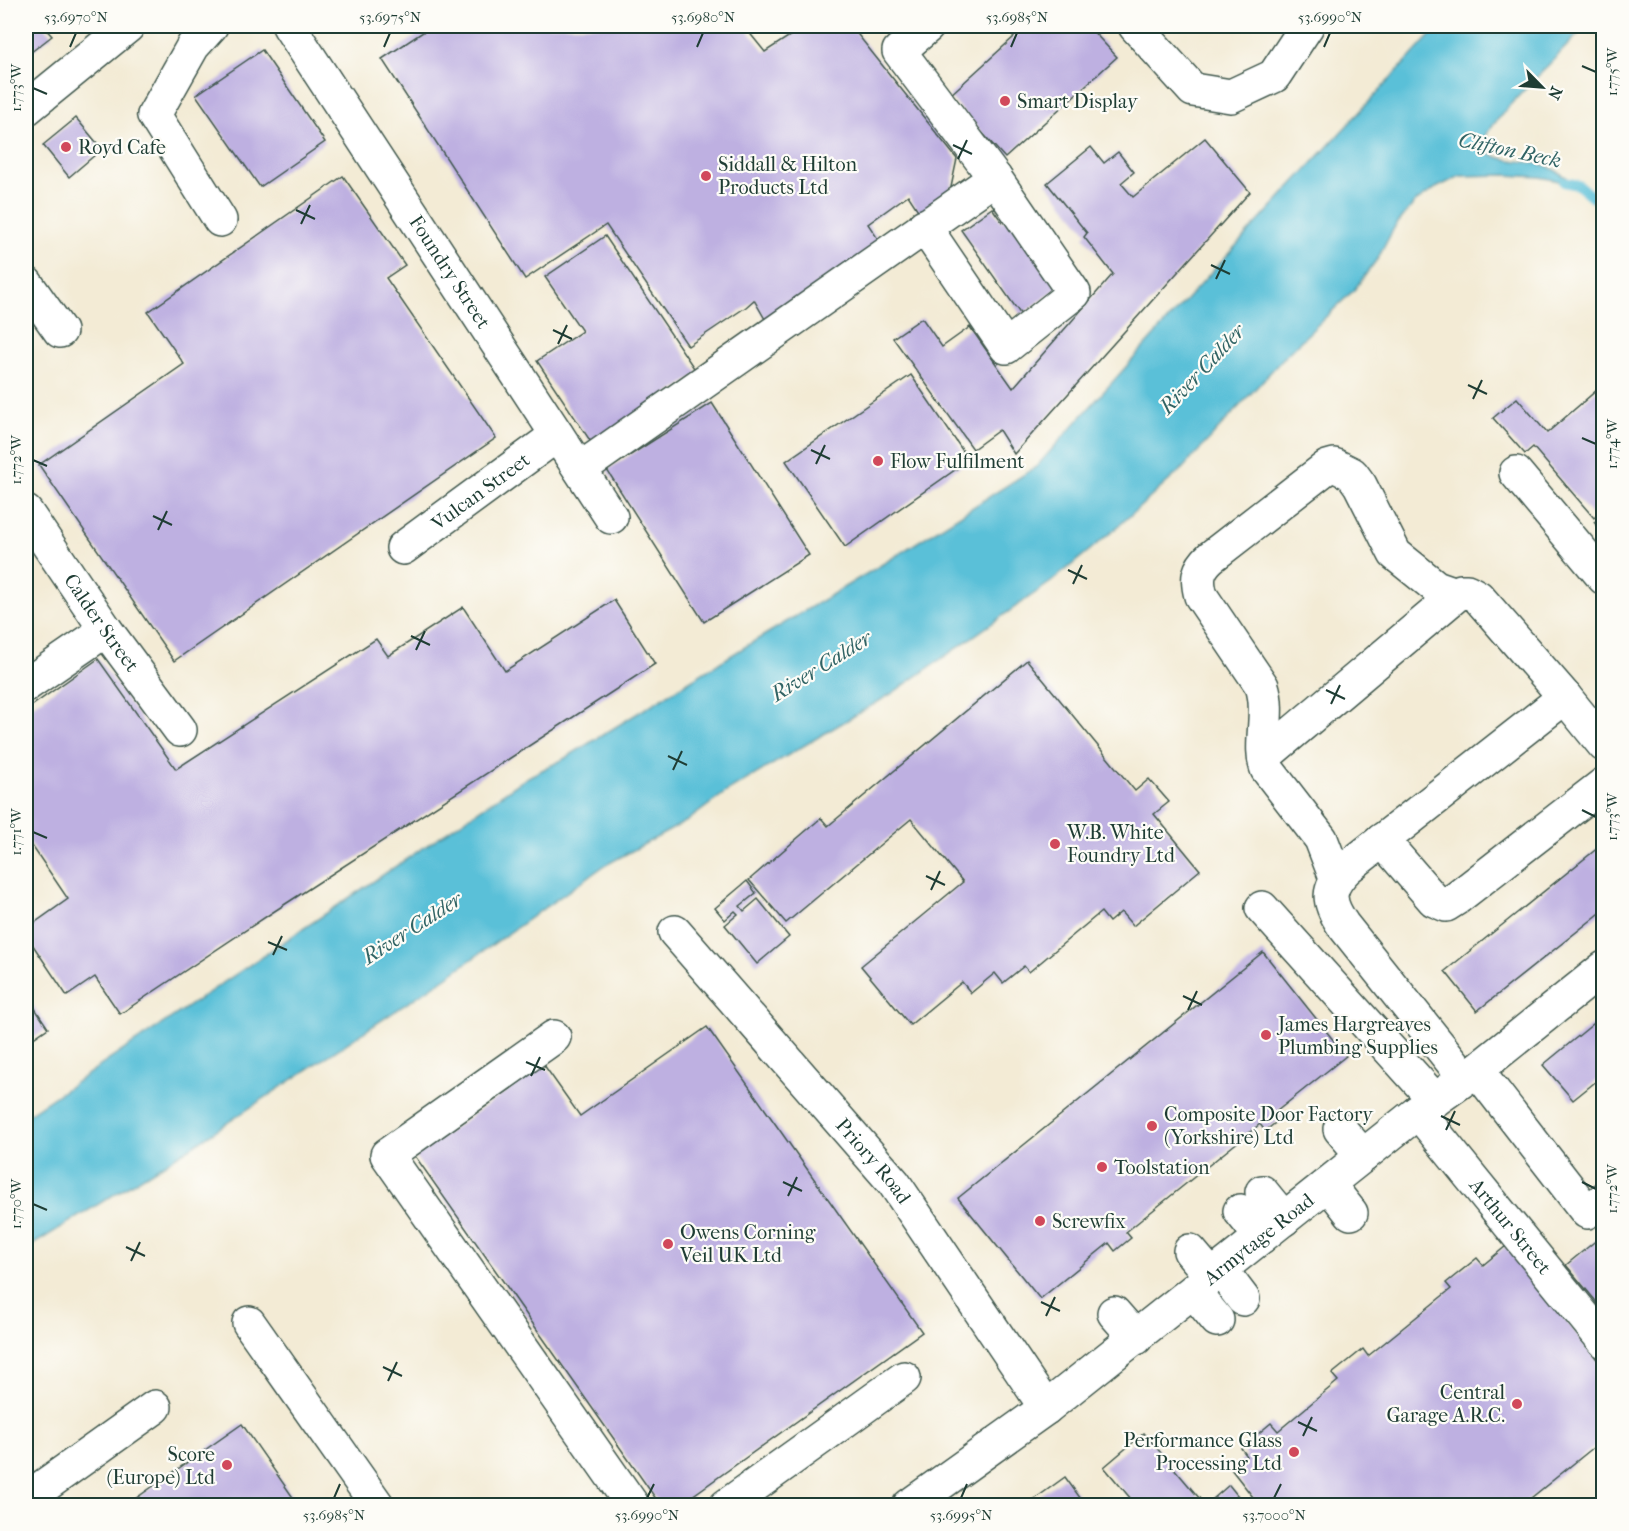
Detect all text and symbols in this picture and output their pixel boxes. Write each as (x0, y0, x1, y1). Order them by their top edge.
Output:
text: 53.6970°N (44, 8, 109, 26)
text: 53.6975°N (359, 8, 422, 26)
text: 53.6980°N (671, 8, 736, 26)
text: 53.6985°N (986, 8, 1049, 26)
text: 53.6990°N (1298, 8, 1363, 26)
text: 1.775°W (1603, 46, 1621, 96)
north arrow (1512, 57, 1572, 117)
text: 1.773°W (7, 63, 25, 112)
text: N (1544, 84, 1566, 103)
place label: Smart Display (1017, 90, 1139, 113)
marker: Smart Display (998, 94, 1012, 108)
water label: Clifton Beck (1456, 127, 1564, 173)
place label: Royd Cafe (78, 136, 166, 159)
marker: Royd Cafe (59, 140, 73, 154)
place label: Siddall & Hilton Products Ltd (718, 153, 857, 199)
marker: Siddall & Hilton Products Ltd (699, 169, 713, 183)
street label: Foundry Street (405, 211, 496, 333)
water label: River Calder (1153, 318, 1251, 420)
text: 1.774°W (1603, 417, 1621, 469)
text: 1.772°W (7, 434, 25, 485)
street label: Vulcan Street (426, 448, 534, 535)
place label: Flow Fulfilment (890, 450, 1025, 473)
marker: Flow Fulfilment (871, 454, 885, 468)
street label: Calder Street (60, 569, 144, 676)
water label: River Calder (765, 625, 877, 707)
text: 1.773°W (1603, 792, 1621, 841)
text: 1.771°W (7, 807, 25, 856)
place label: W.B. White Foundry Ltd (1066, 821, 1176, 867)
marker: W.B. White Foundry Ltd (1048, 837, 1062, 851)
water label: River Calder (356, 886, 468, 970)
place label: James Hargreaves Plumbing Supplies (1276, 1013, 1438, 1059)
marker: James Hargreaves Plumbing Supplies (1259, 1028, 1273, 1042)
place label: Composite Door Factory (Yorkshire) Ltd (1164, 1103, 1374, 1149)
street label: Priory Road (831, 1113, 917, 1209)
marker: Composite Door Factory (Yorkshire) Ltd (1145, 1119, 1159, 1133)
place label: Toolstation (1114, 1156, 1210, 1179)
marker: Toolstation (1095, 1160, 1109, 1174)
text: 1.772°W (1603, 1163, 1621, 1214)
street label: Arthur Street (1464, 1173, 1556, 1279)
text: 1.770°W (7, 1178, 25, 1229)
street label: Armytage Road (1198, 1188, 1319, 1290)
place label: Screwfix (1052, 1210, 1126, 1233)
marker: Screwfix (1033, 1214, 1047, 1228)
place label: Owens Corning Veil UK Ltd (679, 1221, 816, 1267)
marker: Owens Corning Veil UK Ltd (661, 1237, 675, 1251)
place label: Central Garage A.R.C. (1386, 1381, 1505, 1427)
marker: Central Garage A.R.C. (1510, 1397, 1524, 1411)
place label: Performance Glass Processing Ltd (1123, 1429, 1283, 1475)
place label: Score (Europe) Ltd (107, 1443, 216, 1489)
marker: Performance Glass Processing Ltd (1287, 1445, 1301, 1459)
marker: Score (Europe) Ltd (220, 1458, 234, 1472)
text: 53.6985°N (303, 1506, 366, 1524)
text: 53.6990°N (615, 1506, 680, 1524)
text: 53.6995°N (930, 1506, 993, 1524)
text: 53.7000°N (1242, 1506, 1306, 1524)

